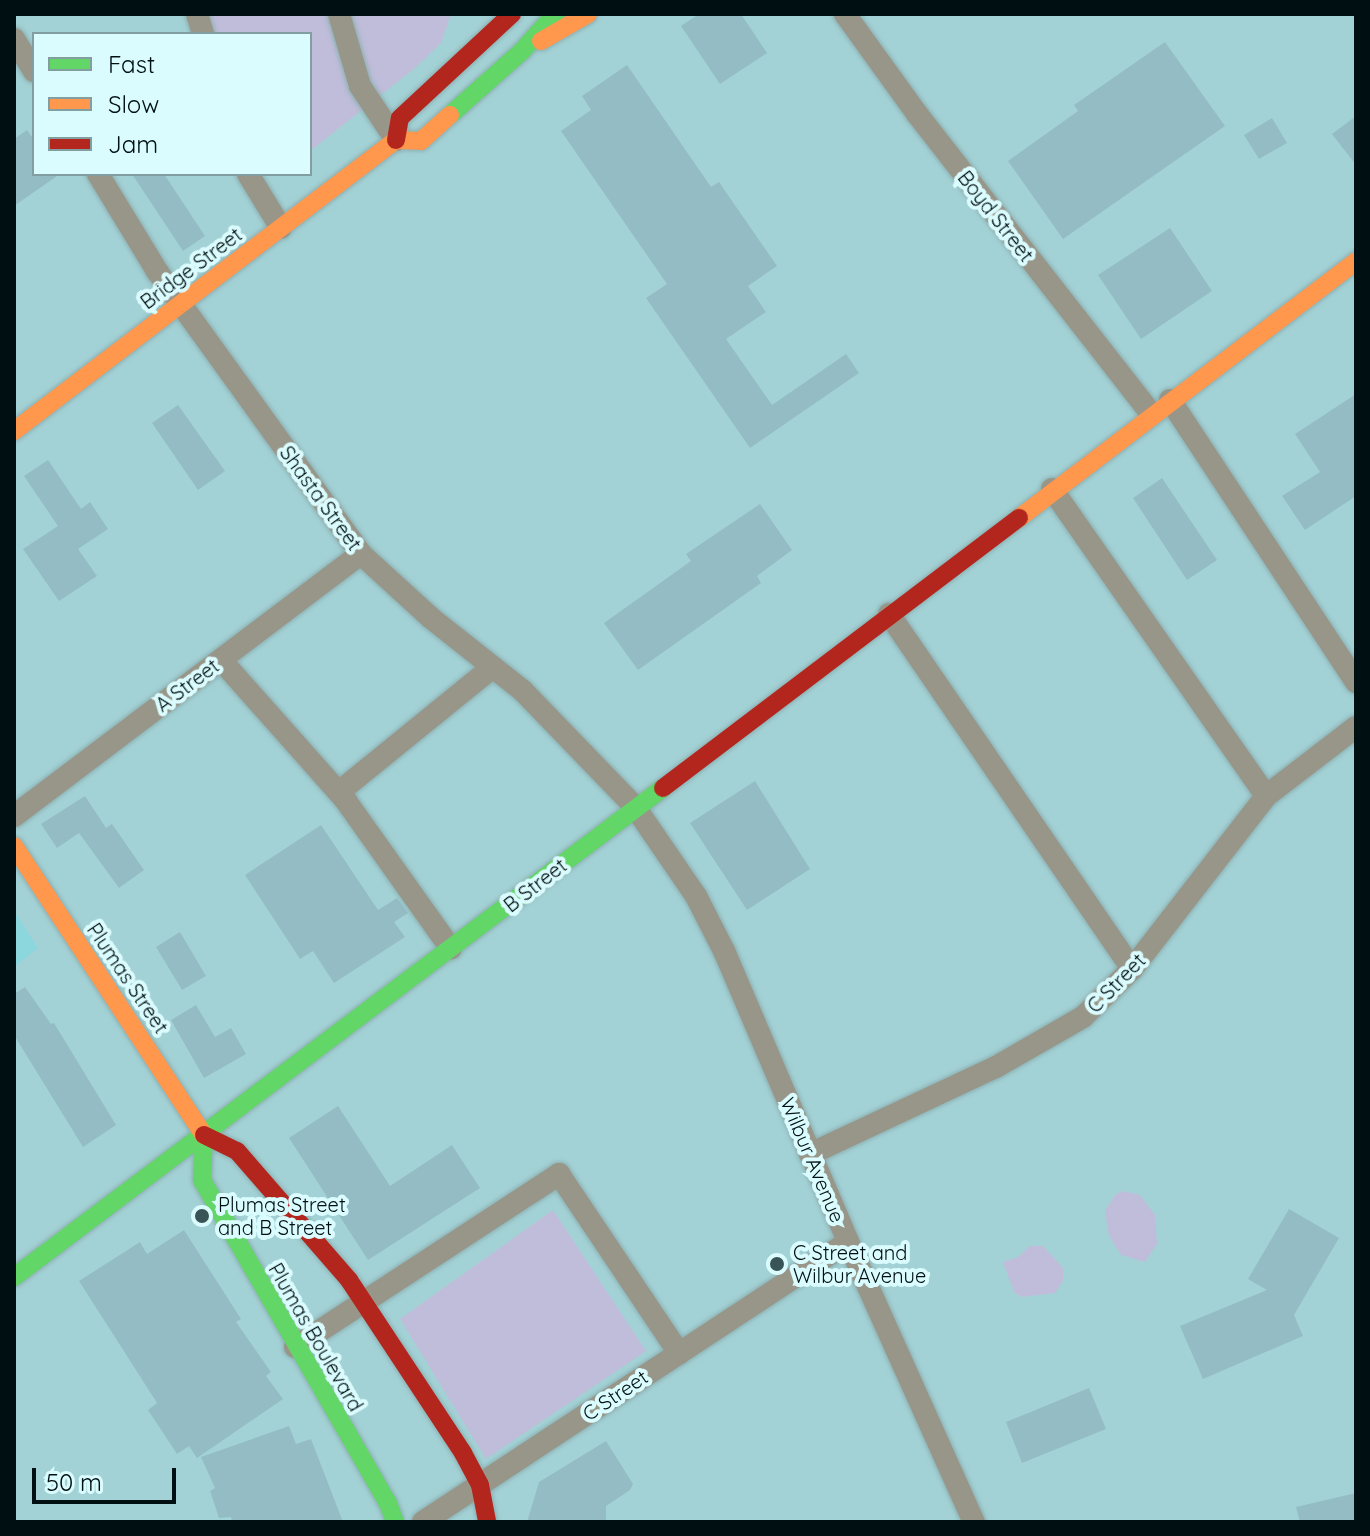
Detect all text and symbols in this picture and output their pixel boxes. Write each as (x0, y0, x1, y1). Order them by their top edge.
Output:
legend (32, 32, 312, 176)
text: Fast (108, 49, 155, 79)
text: Slow (108, 89, 159, 119)
text: Jam (108, 129, 158, 159)
street label: Boyd Street (953, 166, 1039, 266)
street label: Bridge Street (136, 222, 246, 314)
street label: Shasta Street (275, 441, 367, 555)
street label: A Street (151, 653, 223, 717)
street label: B Street (499, 853, 571, 917)
street label: Plumas Street (82, 918, 174, 1038)
street label: C Street (1082, 948, 1150, 1018)
street label: Wilbur Avenue (776, 1094, 850, 1226)
place label: Plumas Street and B Street (218, 1192, 346, 1239)
marker: Plumas Street and B Street (193, 1207, 211, 1225)
place label: C Street and Wilbur Avenue (793, 1240, 926, 1287)
marker: C Street and Wilbur Avenue (768, 1255, 786, 1273)
street label: Plumas Boulevard (264, 1259, 368, 1415)
street label: C Street (578, 1365, 652, 1425)
scale bar (36, 1452, 180, 1502)
text: 50 m (46, 1467, 102, 1497)

